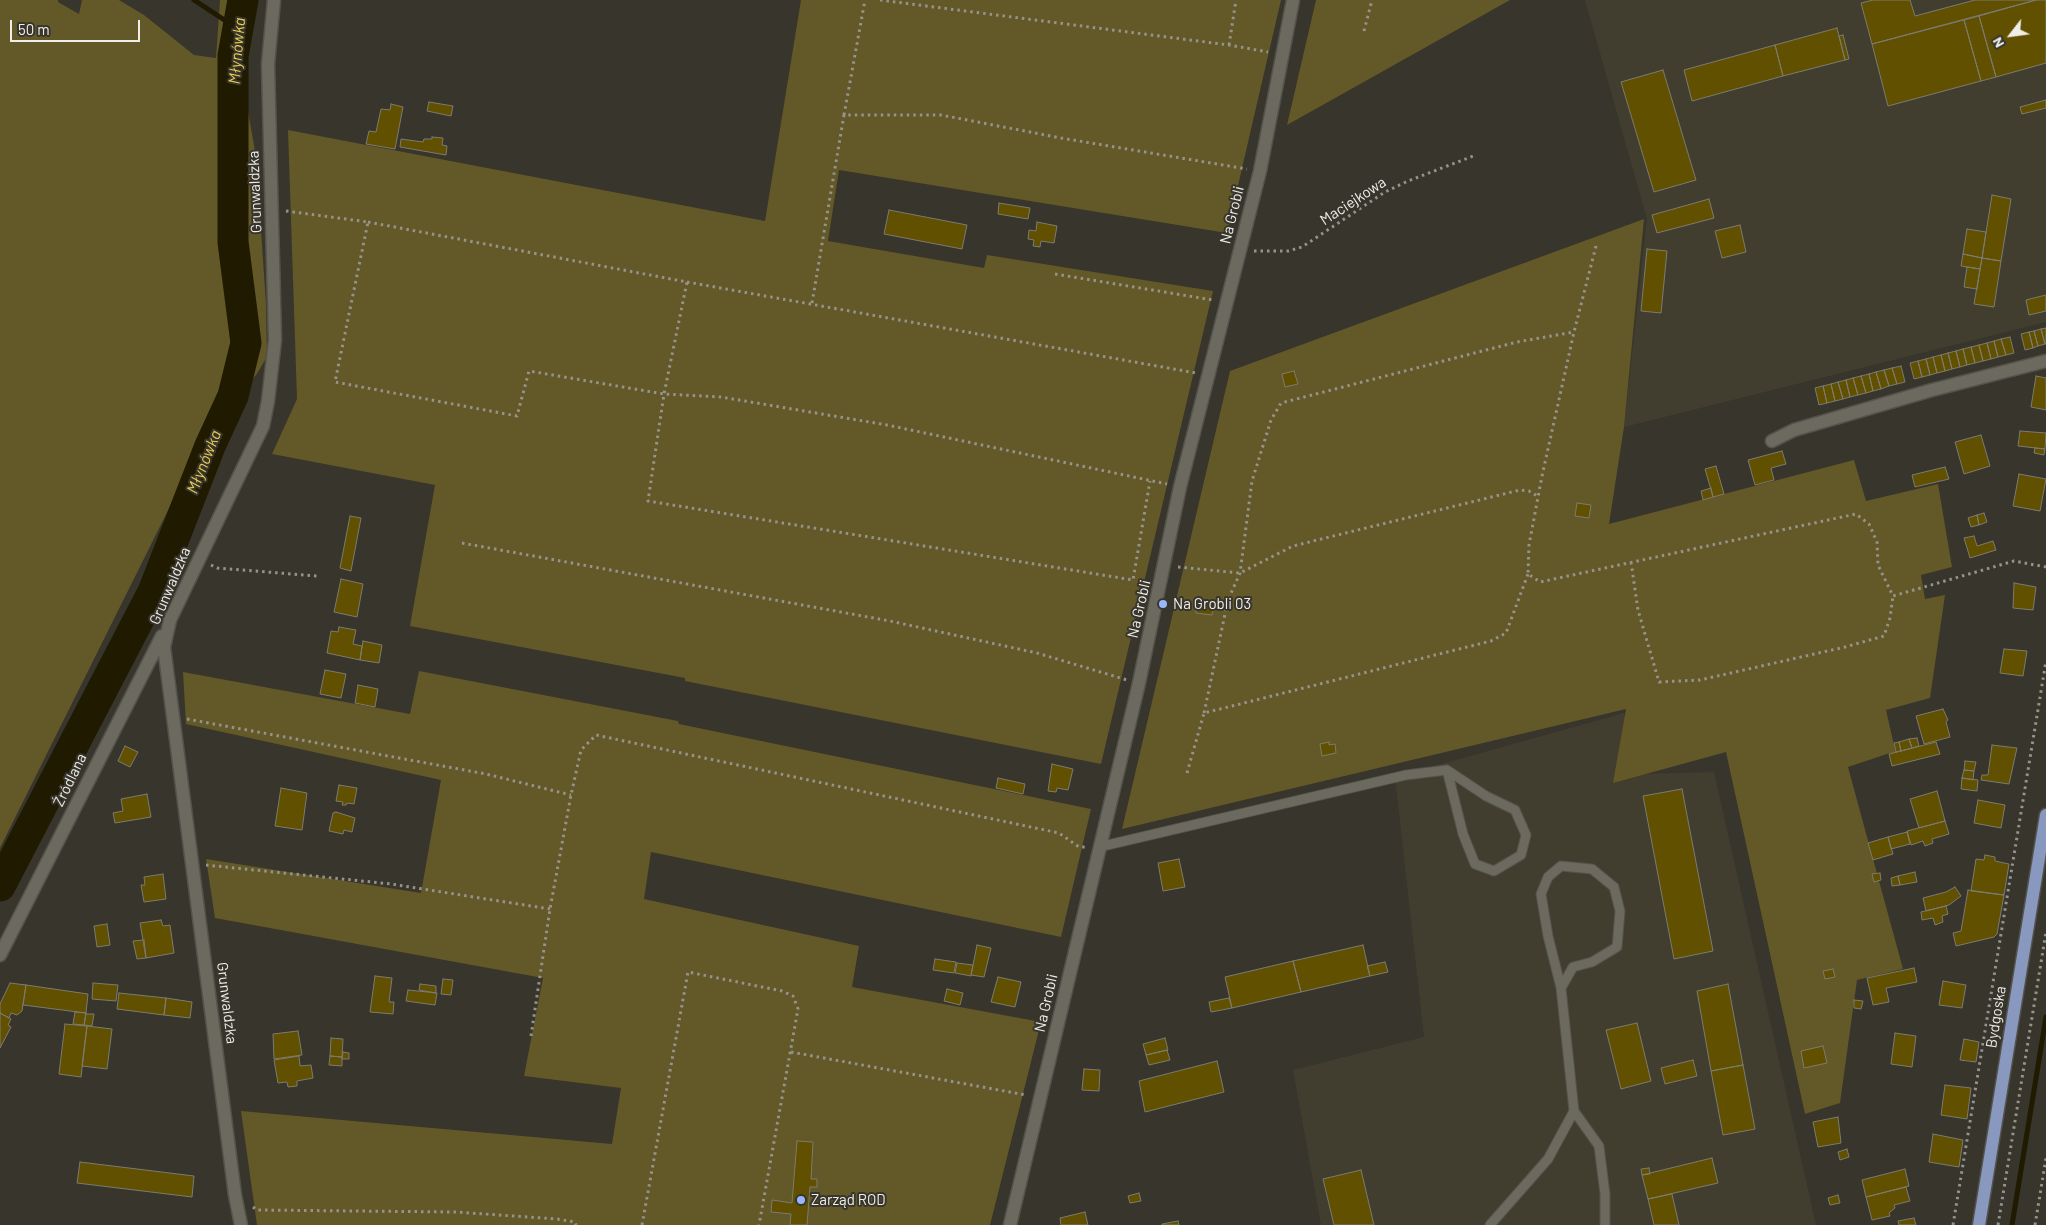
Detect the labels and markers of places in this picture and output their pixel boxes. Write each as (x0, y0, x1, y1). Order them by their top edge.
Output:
place label: Na Grobli 03 (1173, 595, 1251, 613)
marker: Na Grobli 03 (1157, 598, 1169, 610)
place label: Zarząd ROD (811, 1191, 886, 1209)
marker: Zarząd ROD (795, 1194, 807, 1206)

